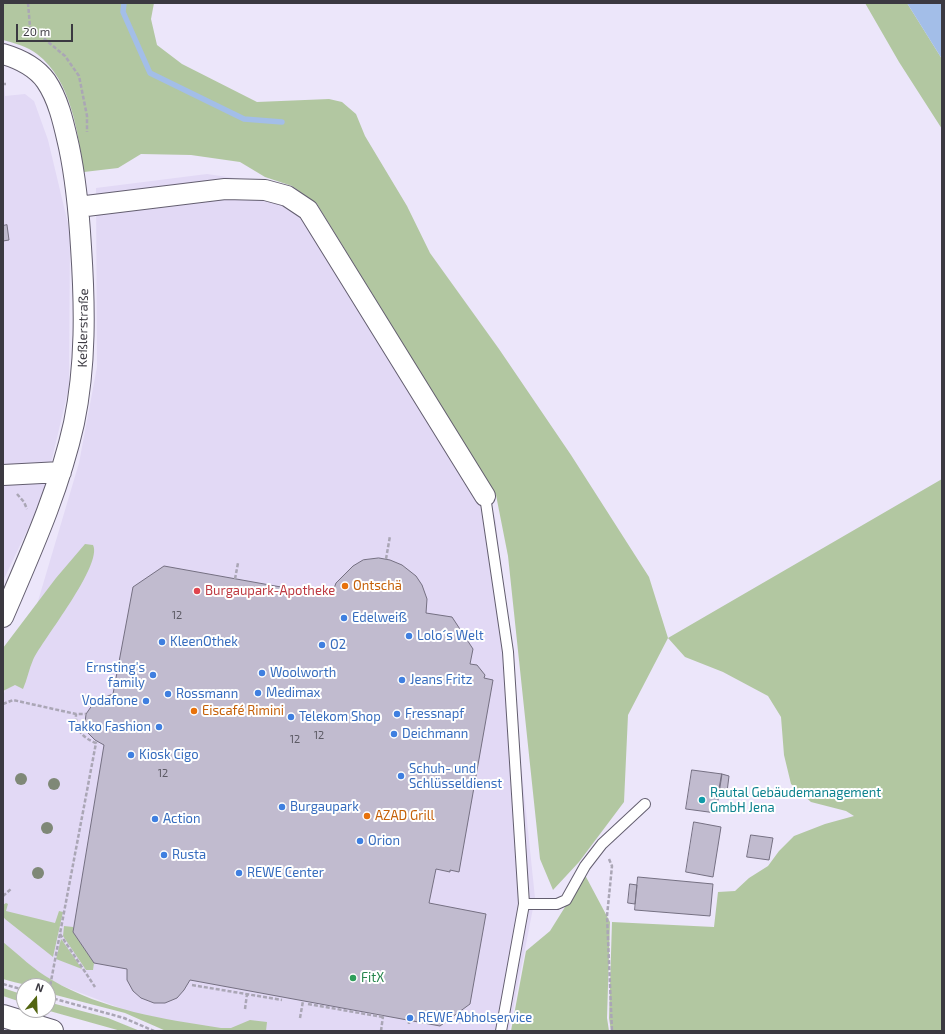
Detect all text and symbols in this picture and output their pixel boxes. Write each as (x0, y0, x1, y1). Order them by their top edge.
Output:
scale bar (18, 16, 75, 42)
text: 20 m (23, 24, 50, 38)
street label: Keßlerstraße (75, 288, 91, 368)
place label: Ontschä (353, 578, 402, 594)
marker: Ontschä (340, 581, 350, 591)
place label: Burgaupark-Apotheke (205, 583, 335, 599)
marker: Burgaupark-Apotheke (192, 586, 202, 596)
house number: 12 (172, 608, 182, 622)
place label: Edelweiß (352, 610, 407, 626)
marker: Edelweiß (339, 613, 349, 623)
place label: Lolo´s Welt (417, 628, 484, 644)
marker: Lolo´s Welt (404, 631, 414, 641)
place label: KleenOthek (170, 634, 238, 650)
marker: KleenOthek (157, 637, 167, 647)
place label: O2 (330, 637, 346, 653)
marker: O2 (317, 640, 327, 650)
place label: Ernsting's family (86, 660, 145, 691)
place label: Woolworth (270, 665, 336, 681)
marker: Woolworth (257, 668, 267, 678)
marker: Ernsting's family (148, 670, 158, 680)
place label: Jeans Fritz (410, 672, 472, 688)
marker: Jeans Fritz (397, 675, 407, 685)
place label: Medimax (266, 685, 320, 701)
place label: Rossmann (176, 686, 238, 702)
marker: Medimax (253, 688, 263, 698)
marker: Rossmann (163, 689, 173, 699)
place label: Vodafone (82, 693, 138, 709)
marker: Vodafone (141, 696, 151, 706)
place label: Eiscafé Rimini (202, 703, 284, 719)
marker: Eiscafé Rimini (189, 706, 199, 716)
place label: Fressnapf (405, 706, 464, 722)
place label: Telekom Shop (299, 709, 381, 725)
marker: Fressnapf (392, 709, 402, 719)
marker: Telekom Shop (286, 712, 296, 722)
place label: Takko Fashion (68, 719, 151, 735)
marker: Takko Fashion (154, 722, 164, 732)
place label: Deichmann (402, 726, 468, 742)
house number: 12 (314, 728, 324, 742)
marker: Deichmann (389, 729, 399, 739)
house number: 12 (290, 732, 300, 746)
place label: Kiosk Cigo (139, 747, 199, 763)
marker: Kiosk Cigo (126, 750, 136, 760)
place label: Schuh- und Schlüsseldienst (409, 761, 502, 792)
house number: 12 (158, 766, 168, 780)
marker: Schuh- und Schlüsseldienst (396, 771, 406, 781)
place label: Rautal Gebäudemanagement GmbH Jena (710, 785, 881, 816)
marker: Rautal Gebäudemanagement GmbH Jena (697, 795, 707, 805)
place label: Burgaupark (290, 799, 359, 815)
marker: Burgaupark (277, 802, 287, 812)
place label: AZAD Grill (375, 808, 434, 824)
place label: Action (163, 811, 201, 827)
marker: AZAD Grill (362, 811, 372, 821)
marker: Action (150, 814, 160, 824)
place label: Orion (368, 833, 400, 849)
marker: Orion (355, 836, 365, 846)
place label: Rusta (172, 847, 206, 863)
marker: Rusta (159, 850, 169, 860)
place label: REWE Center (247, 865, 324, 881)
marker: REWE Center (234, 868, 244, 878)
place label: FitX (361, 970, 384, 986)
marker: FitX (348, 973, 358, 983)
north arrow (16, 978, 56, 1018)
text: N (34, 980, 46, 995)
place label: REWE Abholservice (418, 1010, 532, 1026)
marker: REWE Abholservice (405, 1013, 415, 1023)

